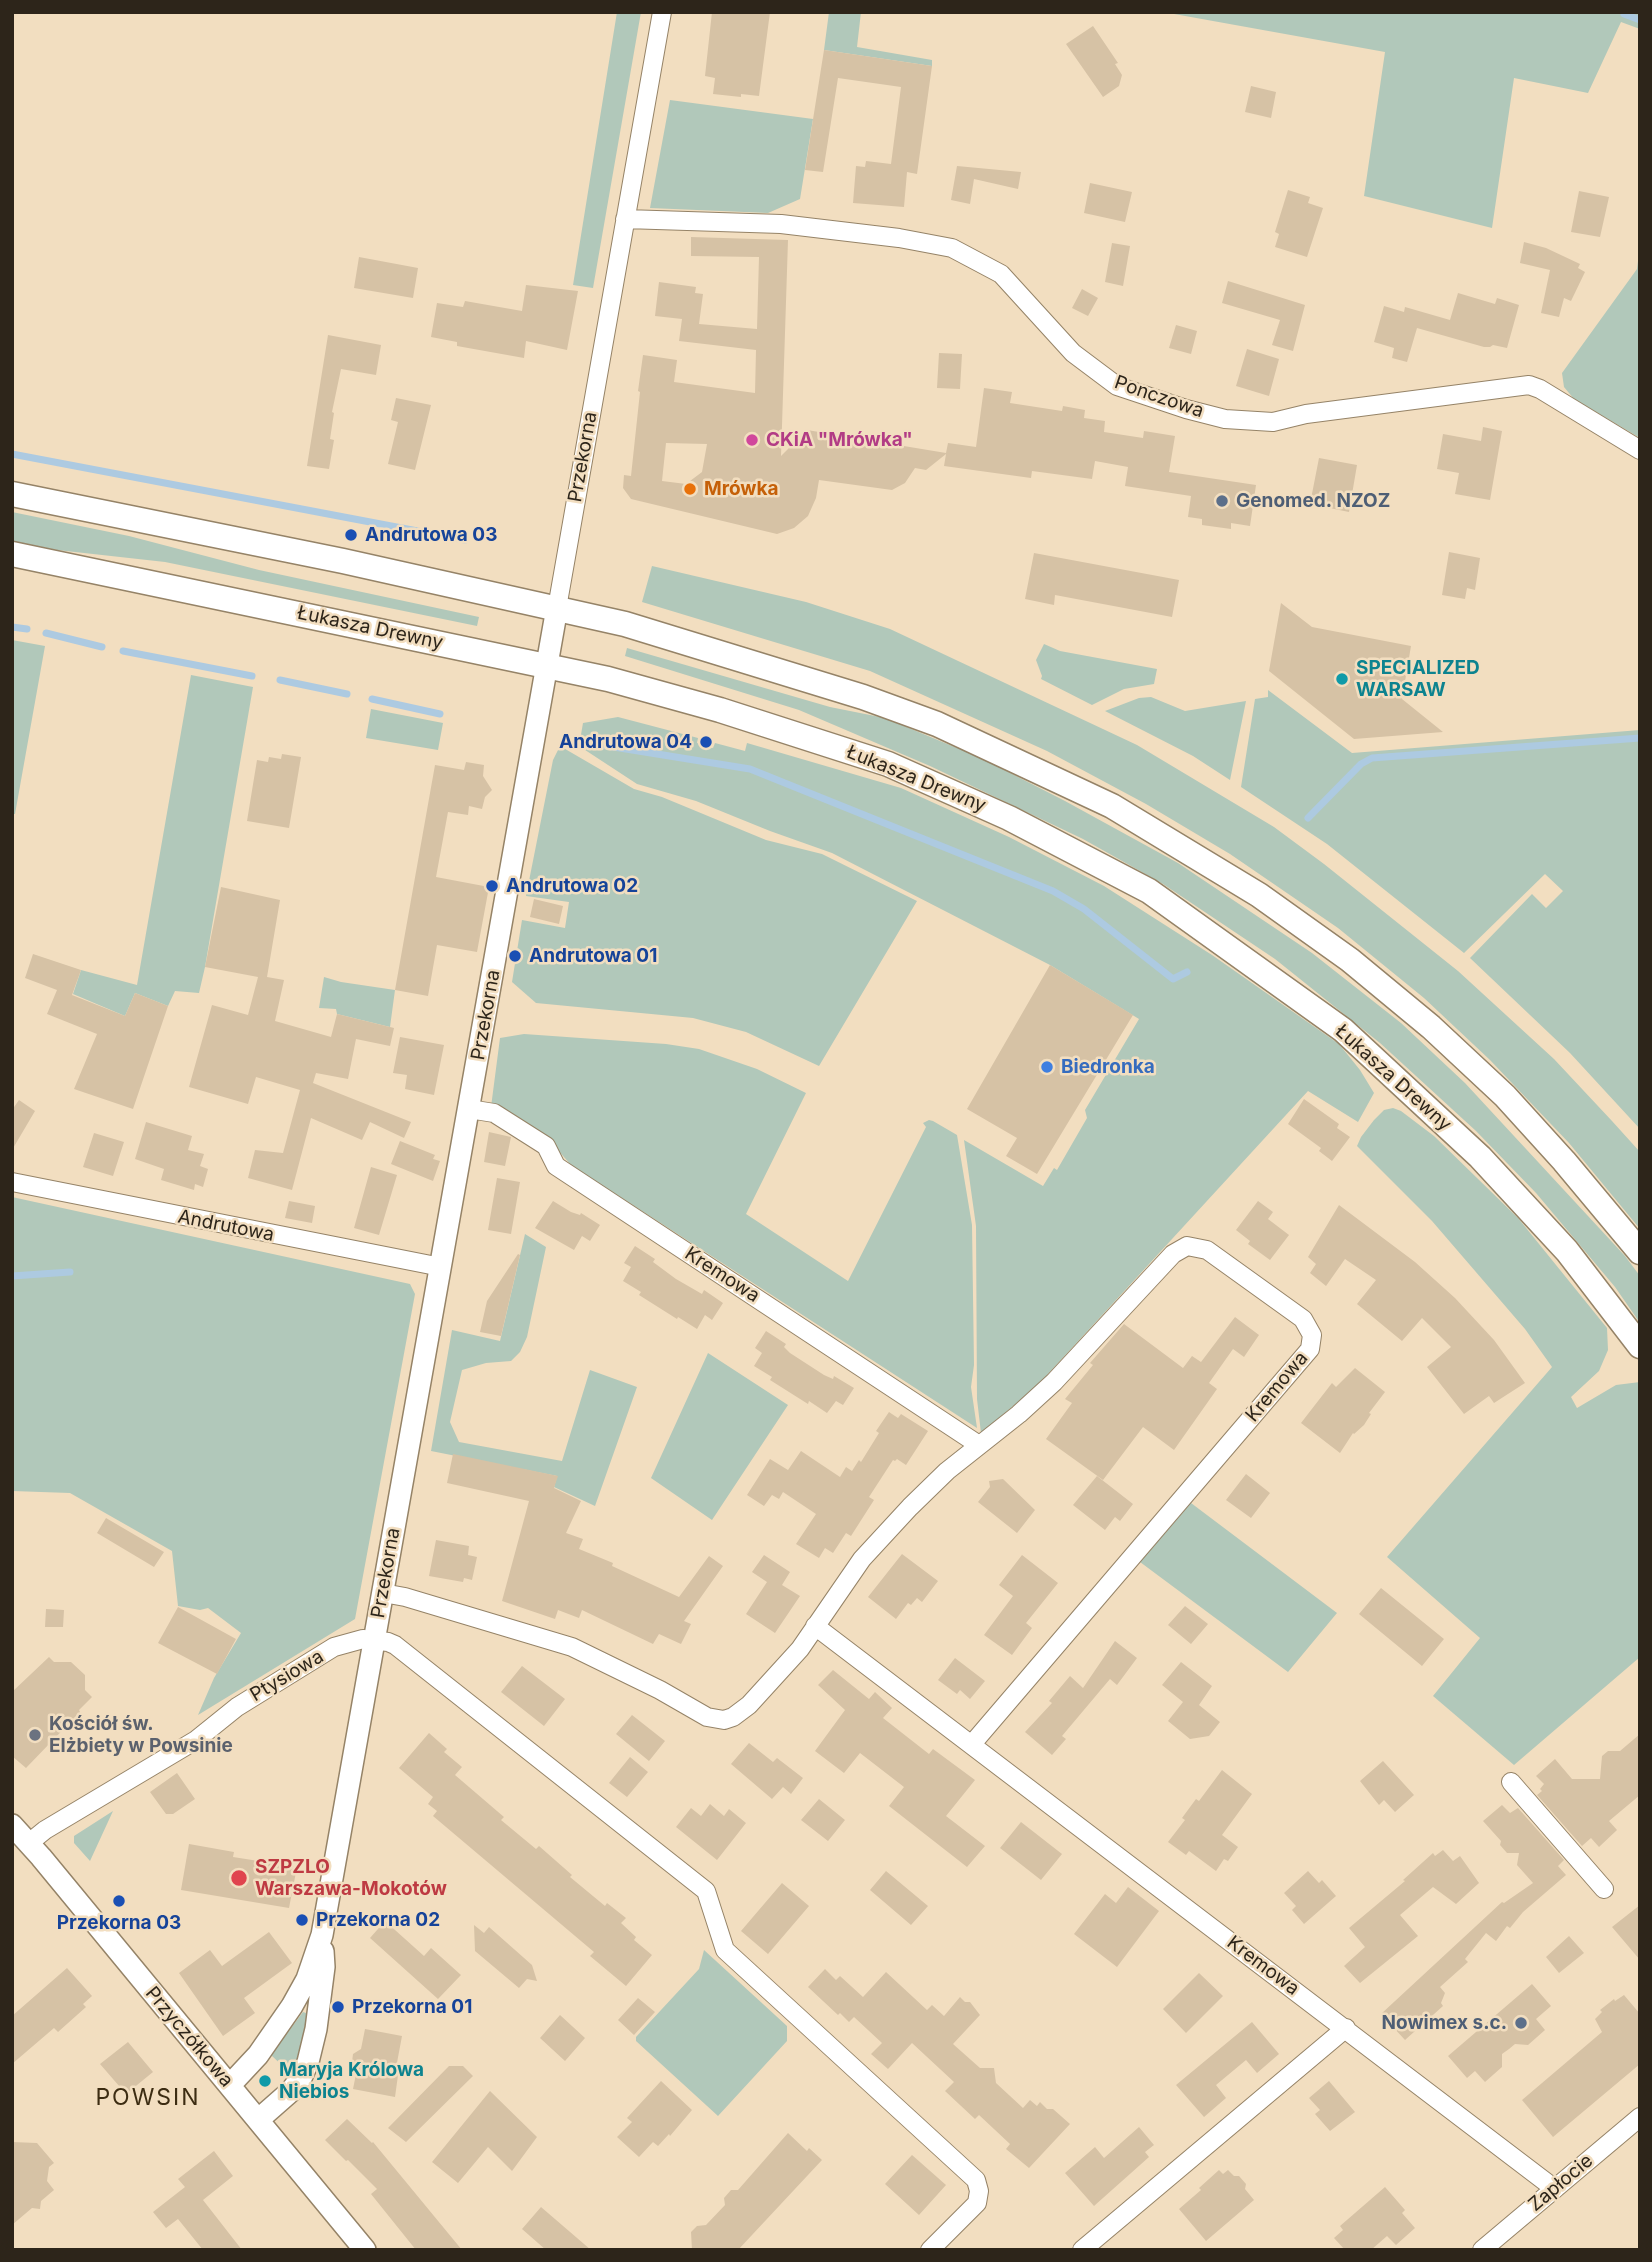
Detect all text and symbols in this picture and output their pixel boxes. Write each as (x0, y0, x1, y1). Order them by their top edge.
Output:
street label: Ponczowa (1111, 371, 1207, 423)
street label: Przekorna (564, 410, 602, 504)
place label: CKiA "Mrówka" (766, 429, 913, 451)
marker: CKiA "Mrówka" (744, 432, 760, 448)
place label: Mrówka (704, 478, 779, 500)
marker: Mrówka (682, 481, 698, 497)
place label: Genomed. NZOZ (1236, 490, 1390, 512)
marker: Genomed. NZOZ (1214, 493, 1230, 509)
place label: Andrutowa 03 (365, 524, 497, 546)
marker: Andrutowa 03 (343, 527, 359, 543)
street label: Łukasza Drewny (295, 601, 445, 655)
place label: SPECIALIZED WARSAW (1356, 657, 1480, 701)
marker: SPECIALIZED WARSAW (1334, 671, 1350, 687)
place label: Andrutowa 04 (559, 731, 692, 753)
marker: Andrutowa 04 (698, 734, 714, 750)
street label: Łukasza Drewny (843, 741, 989, 817)
place label: Andrutowa 02 (506, 875, 638, 897)
marker: Andrutowa 02 (484, 878, 500, 894)
place label: Andrutowa 01 (529, 945, 657, 967)
marker: Andrutowa 01 (507, 948, 523, 964)
street label: Przekorna (467, 968, 505, 1062)
street label: Łukasza Drewny (1330, 1020, 1456, 1136)
place label: Biedronka (1061, 1056, 1155, 1078)
marker: Biedronka (1039, 1059, 1055, 1075)
street label: Andrutowa (176, 1205, 276, 1247)
street label: Kremowa (680, 1242, 764, 1308)
street label: Kremowa (1241, 1347, 1313, 1427)
street label: Przekorna (367, 1526, 405, 1620)
street label: Ptysiowa (246, 1645, 328, 1707)
place label: Kościół św. Elżbiety w Powsinie (49, 1713, 233, 1757)
marker: Kościół św. Elżbiety w Powsinie (27, 1727, 43, 1743)
place label: SZPZLO Warszawa-Mokotów (255, 1856, 447, 1900)
marker: SZPZLO Warszawa-Mokotów (229, 1868, 249, 1888)
marker: Przekorna 03 (111, 1893, 127, 1909)
place label: Przekorna 02 (316, 1909, 440, 1931)
place label: Przekorna 03 (57, 1912, 181, 1934)
marker: Przekorna 02 (294, 1912, 310, 1928)
street label: Kremowa (1222, 1931, 1304, 2001)
street label: Przyczółkowa (140, 1982, 238, 2092)
place label: Przekorna 01 (352, 1996, 472, 2018)
marker: Przekorna 01 (330, 1999, 346, 2015)
place label: Nowimex s.c. (1382, 2012, 1507, 2034)
marker: Nowimex s.c. (1513, 2015, 1529, 2031)
place label: Maryja Królowa Niebios (279, 2059, 424, 2103)
marker: Maryja Królowa Niebios (257, 2073, 273, 2089)
district label: POWSIN (96, 2084, 200, 2112)
street label: Zapłocie (1524, 2150, 1598, 2216)

